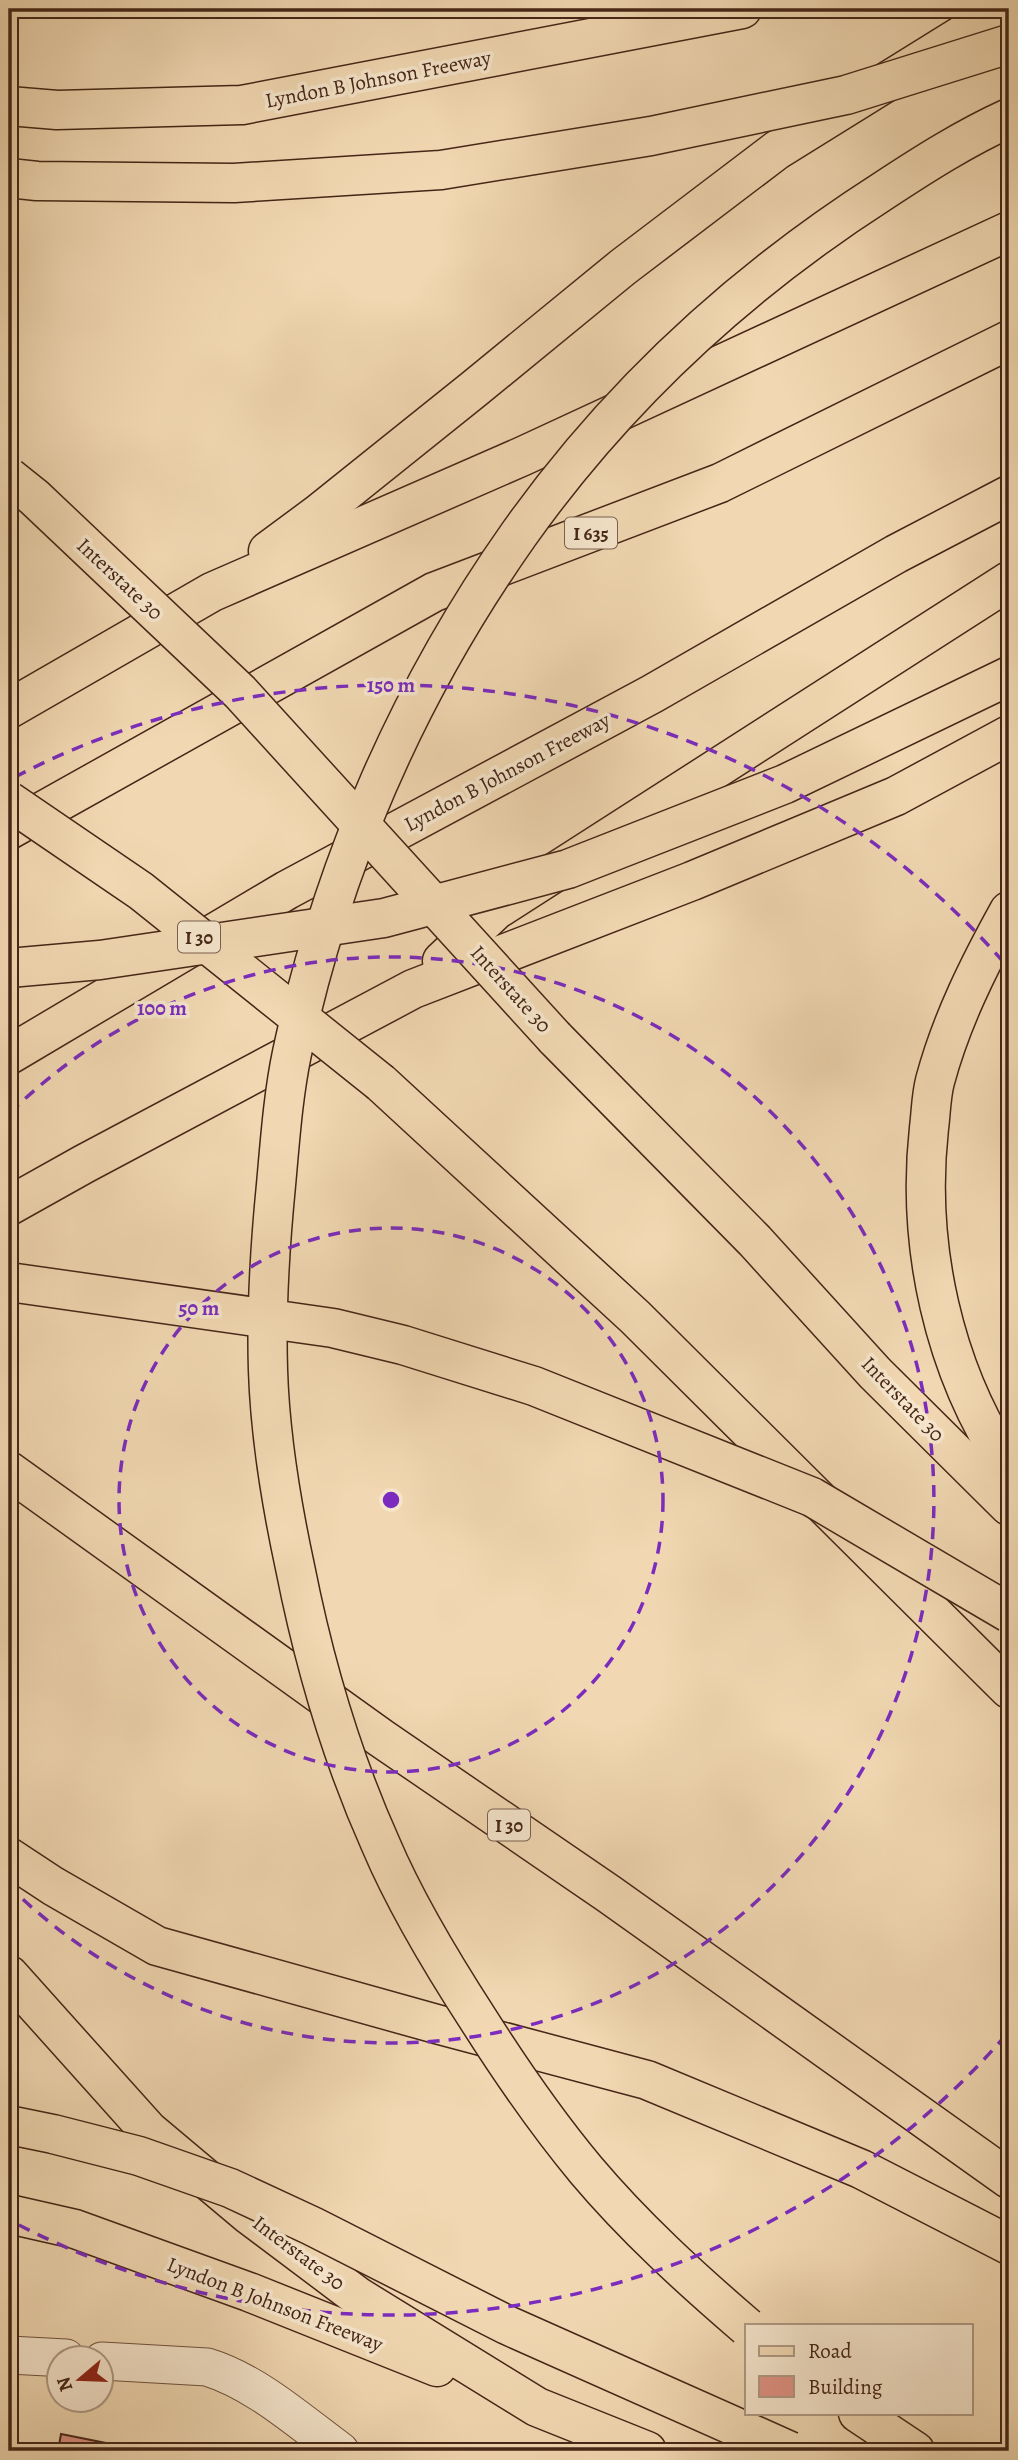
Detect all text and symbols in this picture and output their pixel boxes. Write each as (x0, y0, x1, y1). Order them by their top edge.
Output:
street label: Lyndon B Johnson Freeway (263, 43, 494, 115)
road number: I 635 (565, 518, 617, 548)
street label: Interstate 30 (71, 532, 169, 626)
text: 150 m (367, 671, 416, 699)
street label: Lyndon B Johnson Freeway (399, 706, 615, 838)
road number: I 30 (178, 922, 220, 953)
street label: Interstate 30 (464, 939, 558, 1039)
text: 100 m (137, 994, 187, 1022)
text: 50 m (179, 1294, 220, 1322)
street label: Interstate 30 (855, 1350, 951, 1448)
centre of rings (379, 1488, 403, 1512)
road number: I 30 (488, 1810, 530, 1840)
street label: Interstate 30 (247, 2209, 351, 2297)
street label: Lyndon B Johnson Freeway (163, 2250, 388, 2358)
legend (745, 2324, 972, 2414)
text: Road (808, 2337, 852, 2365)
north arrow (46, 2344, 116, 2414)
text: N (50, 2373, 79, 2395)
text: Building (808, 2373, 883, 2401)

